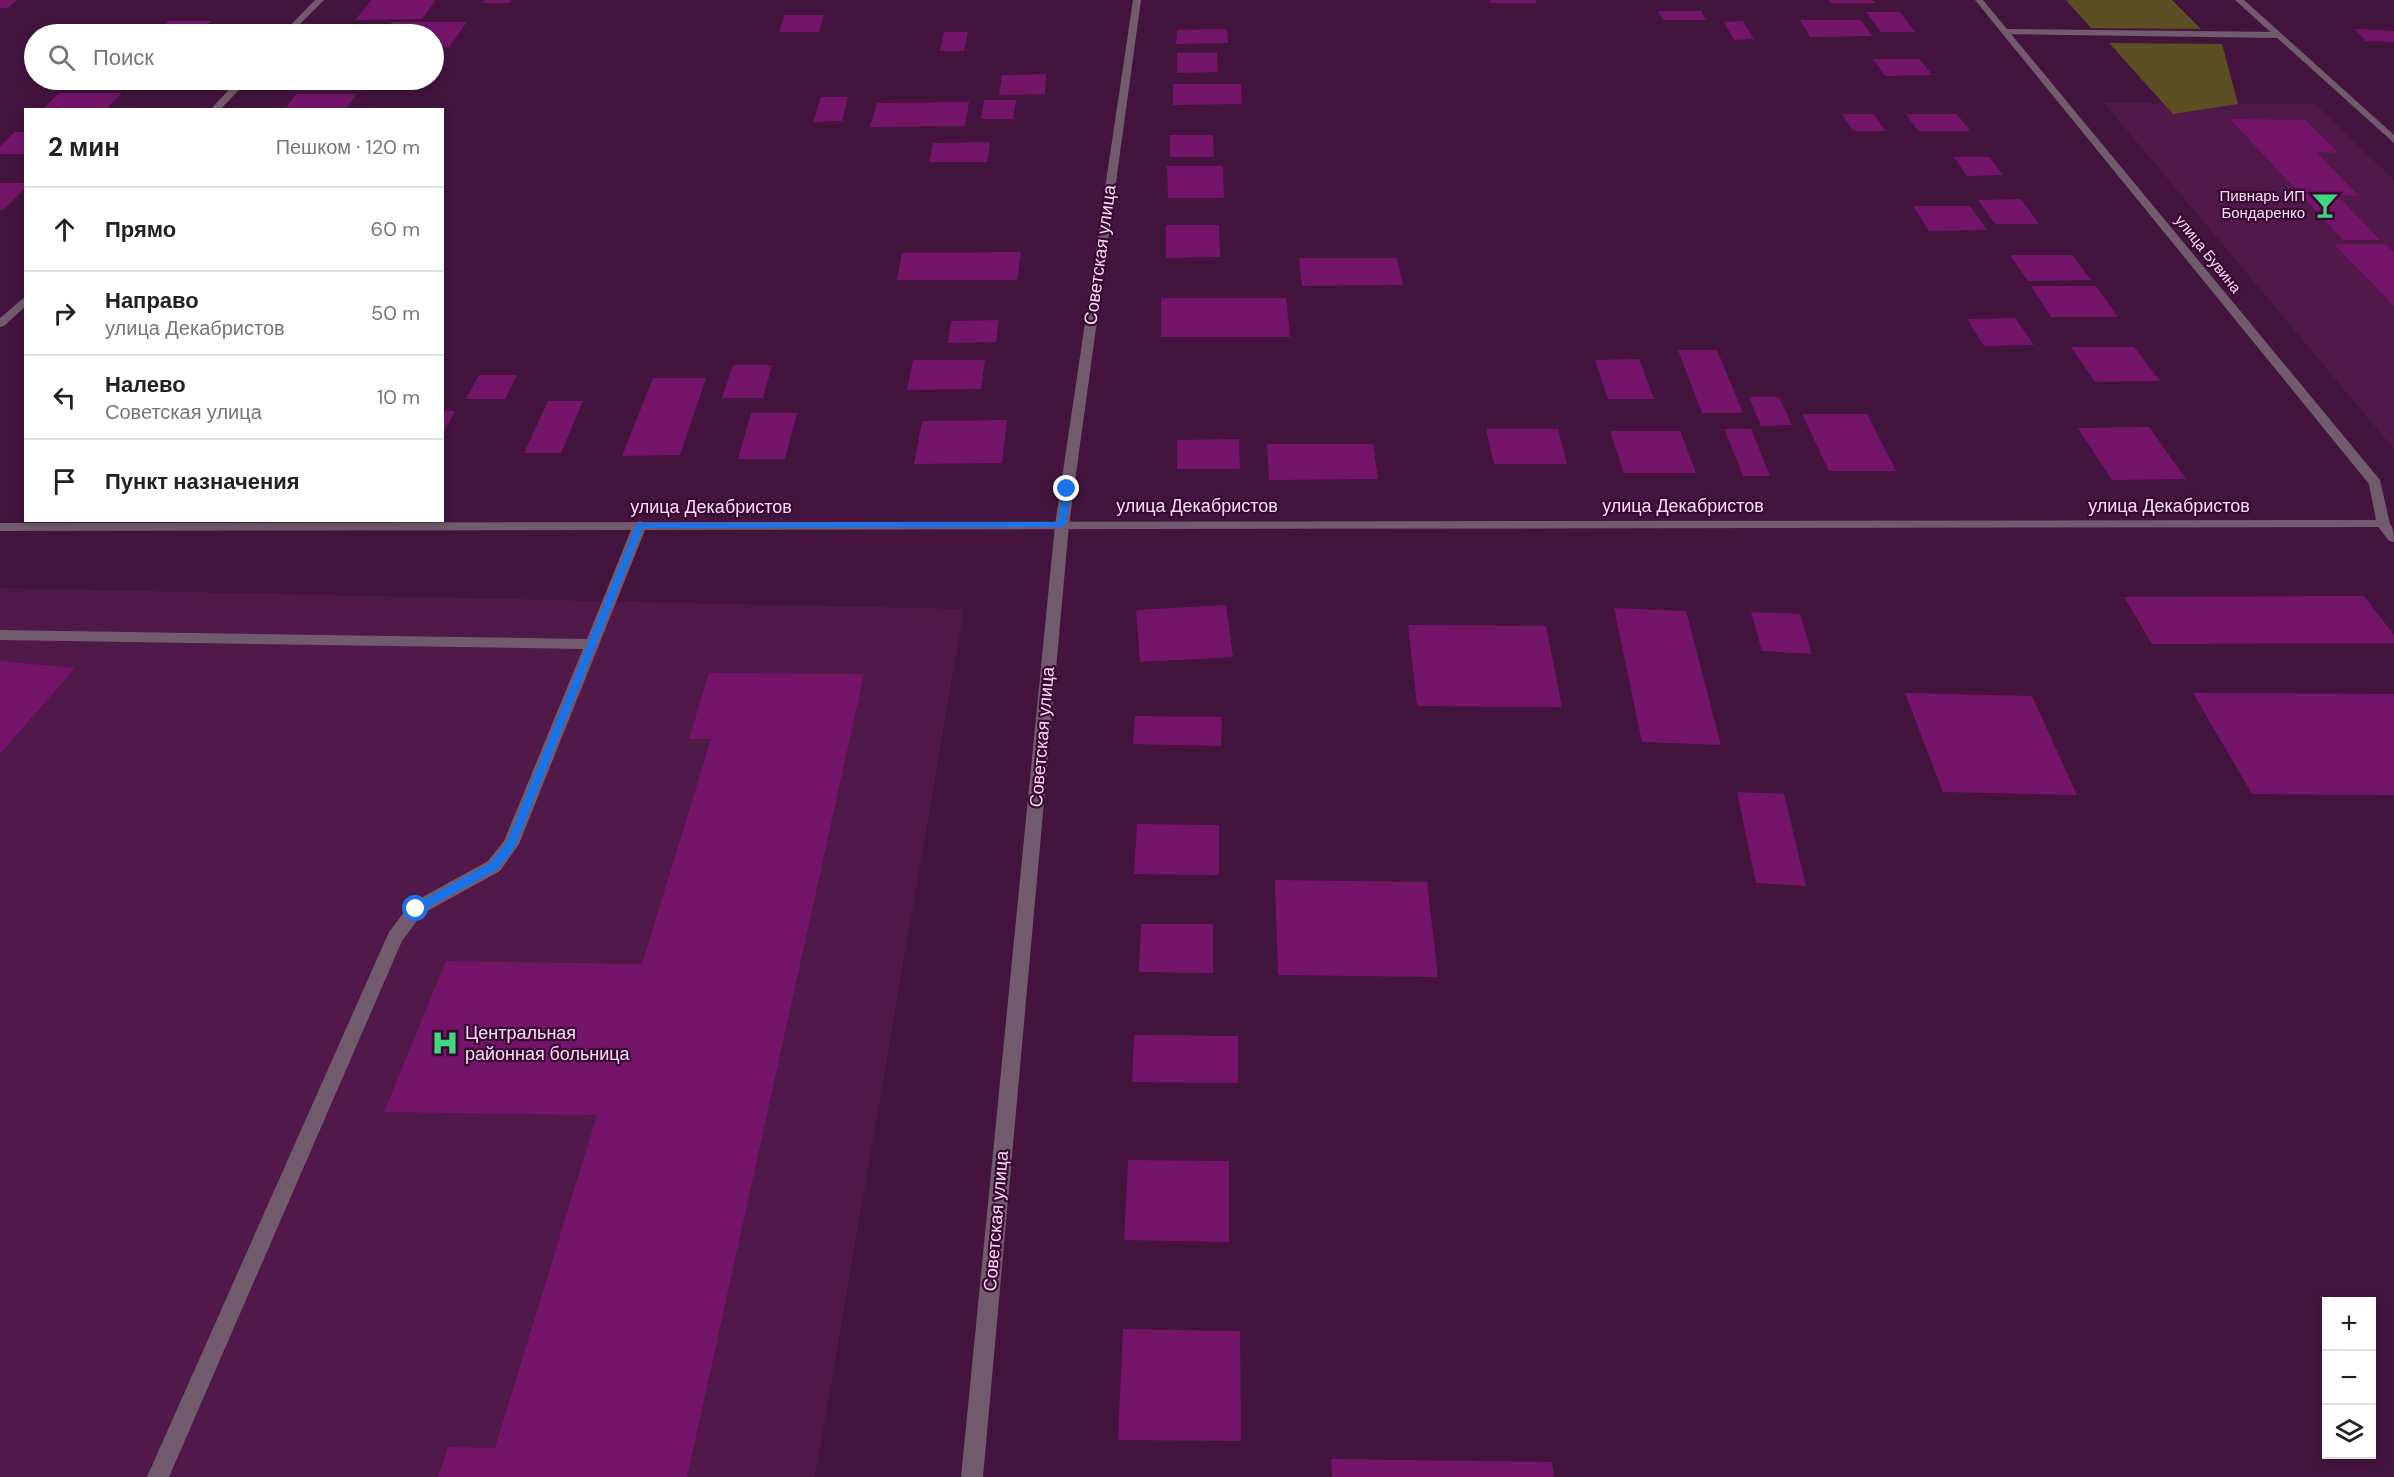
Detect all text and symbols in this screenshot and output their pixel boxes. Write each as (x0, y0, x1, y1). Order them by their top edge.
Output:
search box (24, 24, 444, 90)
icon: search (45, 41, 78, 74)
text: Поиск (93, 43, 154, 72)
text: 2 мин (48, 130, 120, 164)
text: Пешком · 120 m (276, 134, 420, 160)
street label: Советская улица (1078, 182, 1122, 327)
place label: Пивнарь ИП Бондаренко (2220, 186, 2305, 223)
bar icon: Пивнарь ИП Бондаренко (2310, 190, 2340, 220)
street label: улица Бувина (2170, 211, 2246, 298)
icon: ahead (48, 213, 81, 246)
text: Прямо (105, 215, 176, 244)
text: 60 m (371, 216, 420, 242)
text: Направо (105, 286, 199, 315)
icon: right (48, 297, 81, 330)
text: 50 m (371, 300, 420, 326)
text: улица Декабристов (105, 315, 285, 341)
text: Налево (105, 370, 186, 399)
icon: left (48, 381, 81, 414)
text: 10 m (377, 384, 420, 410)
text: Советская улица (105, 399, 262, 425)
icon: arrive (48, 465, 81, 498)
text: Пункт назначения (105, 467, 300, 496)
route end (1053, 475, 1079, 501)
street label: улица Декабристов (1116, 494, 1278, 518)
street label: улица Декабристов (1602, 494, 1764, 518)
street label: улица Декабристов (2088, 494, 2250, 518)
street label: улица Декабристов (630, 495, 792, 519)
street label: Советская улица (1024, 665, 1060, 808)
route start (402, 895, 428, 921)
place label: Центральная районная больница (465, 1021, 631, 1066)
hospital icon: Центральная районная больница (430, 1028, 460, 1058)
street label: Советская улица (978, 1149, 1014, 1292)
map controls (2322, 1297, 2376, 1459)
button: + (2322, 1297, 2376, 1351)
button: − (2322, 1351, 2376, 1405)
button: layers (2322, 1405, 2376, 1459)

